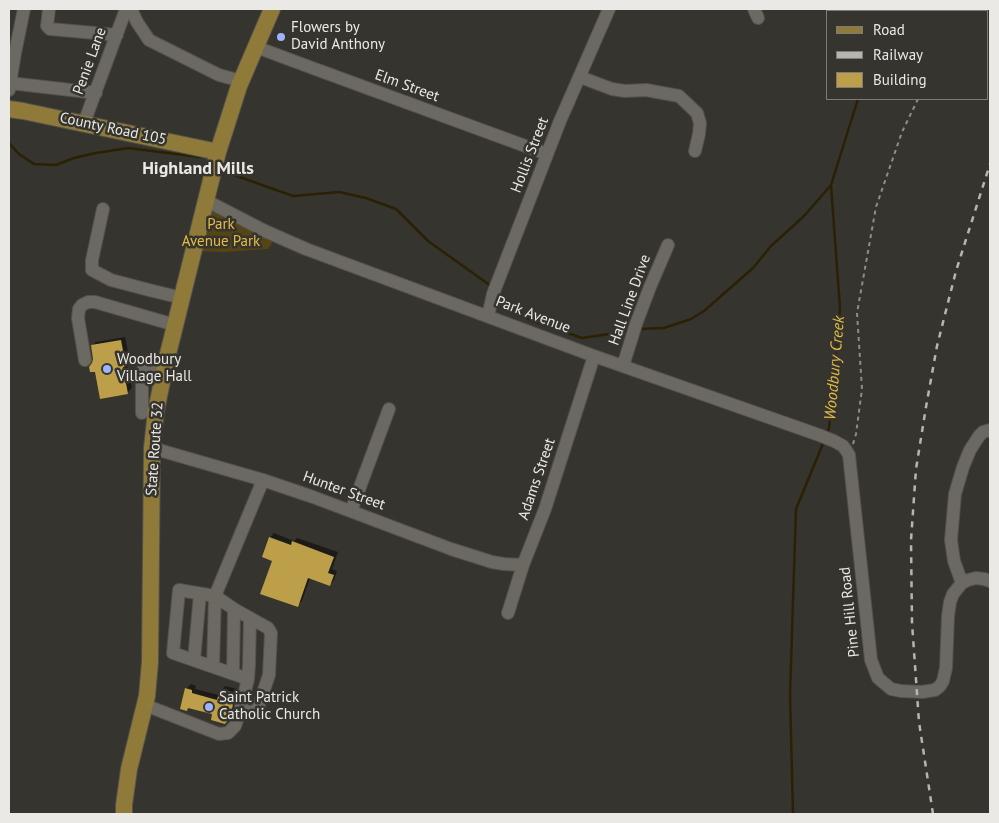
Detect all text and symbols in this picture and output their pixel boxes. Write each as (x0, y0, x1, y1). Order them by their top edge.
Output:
legend (826, 10, 989, 100)
place label: Flowers by David Anthony (291, 19, 385, 54)
text: Road (873, 20, 905, 39)
street label: Penie Lane (70, 25, 110, 97)
marker: Flowers by David Anthony (275, 31, 287, 43)
text: Railway (873, 45, 923, 64)
street label: Elm Street (372, 66, 442, 106)
text: Building (873, 70, 927, 89)
street label: County Road 105 (58, 109, 168, 149)
street label: Hollis Street (507, 115, 553, 195)
district label: Highland Mills (142, 158, 254, 180)
park label: Park Avenue Park (182, 216, 260, 251)
street label: Hall Line Drive (605, 252, 655, 348)
street label: Park Avenue (493, 293, 573, 337)
water label: Woodbury Creek (821, 315, 849, 421)
place label: Woodbury Village Hall (117, 351, 192, 386)
marker: Woodbury Village Hall (101, 363, 113, 375)
street label: State Route 32 (143, 401, 167, 497)
street label: Adams Street (515, 436, 559, 522)
street label: Hunter Street (300, 468, 388, 514)
street label: Pine Hill Road (836, 566, 864, 658)
place label: Saint Patrick Catholic Church (219, 689, 320, 724)
marker: Saint Patrick Catholic Church (203, 701, 215, 713)

